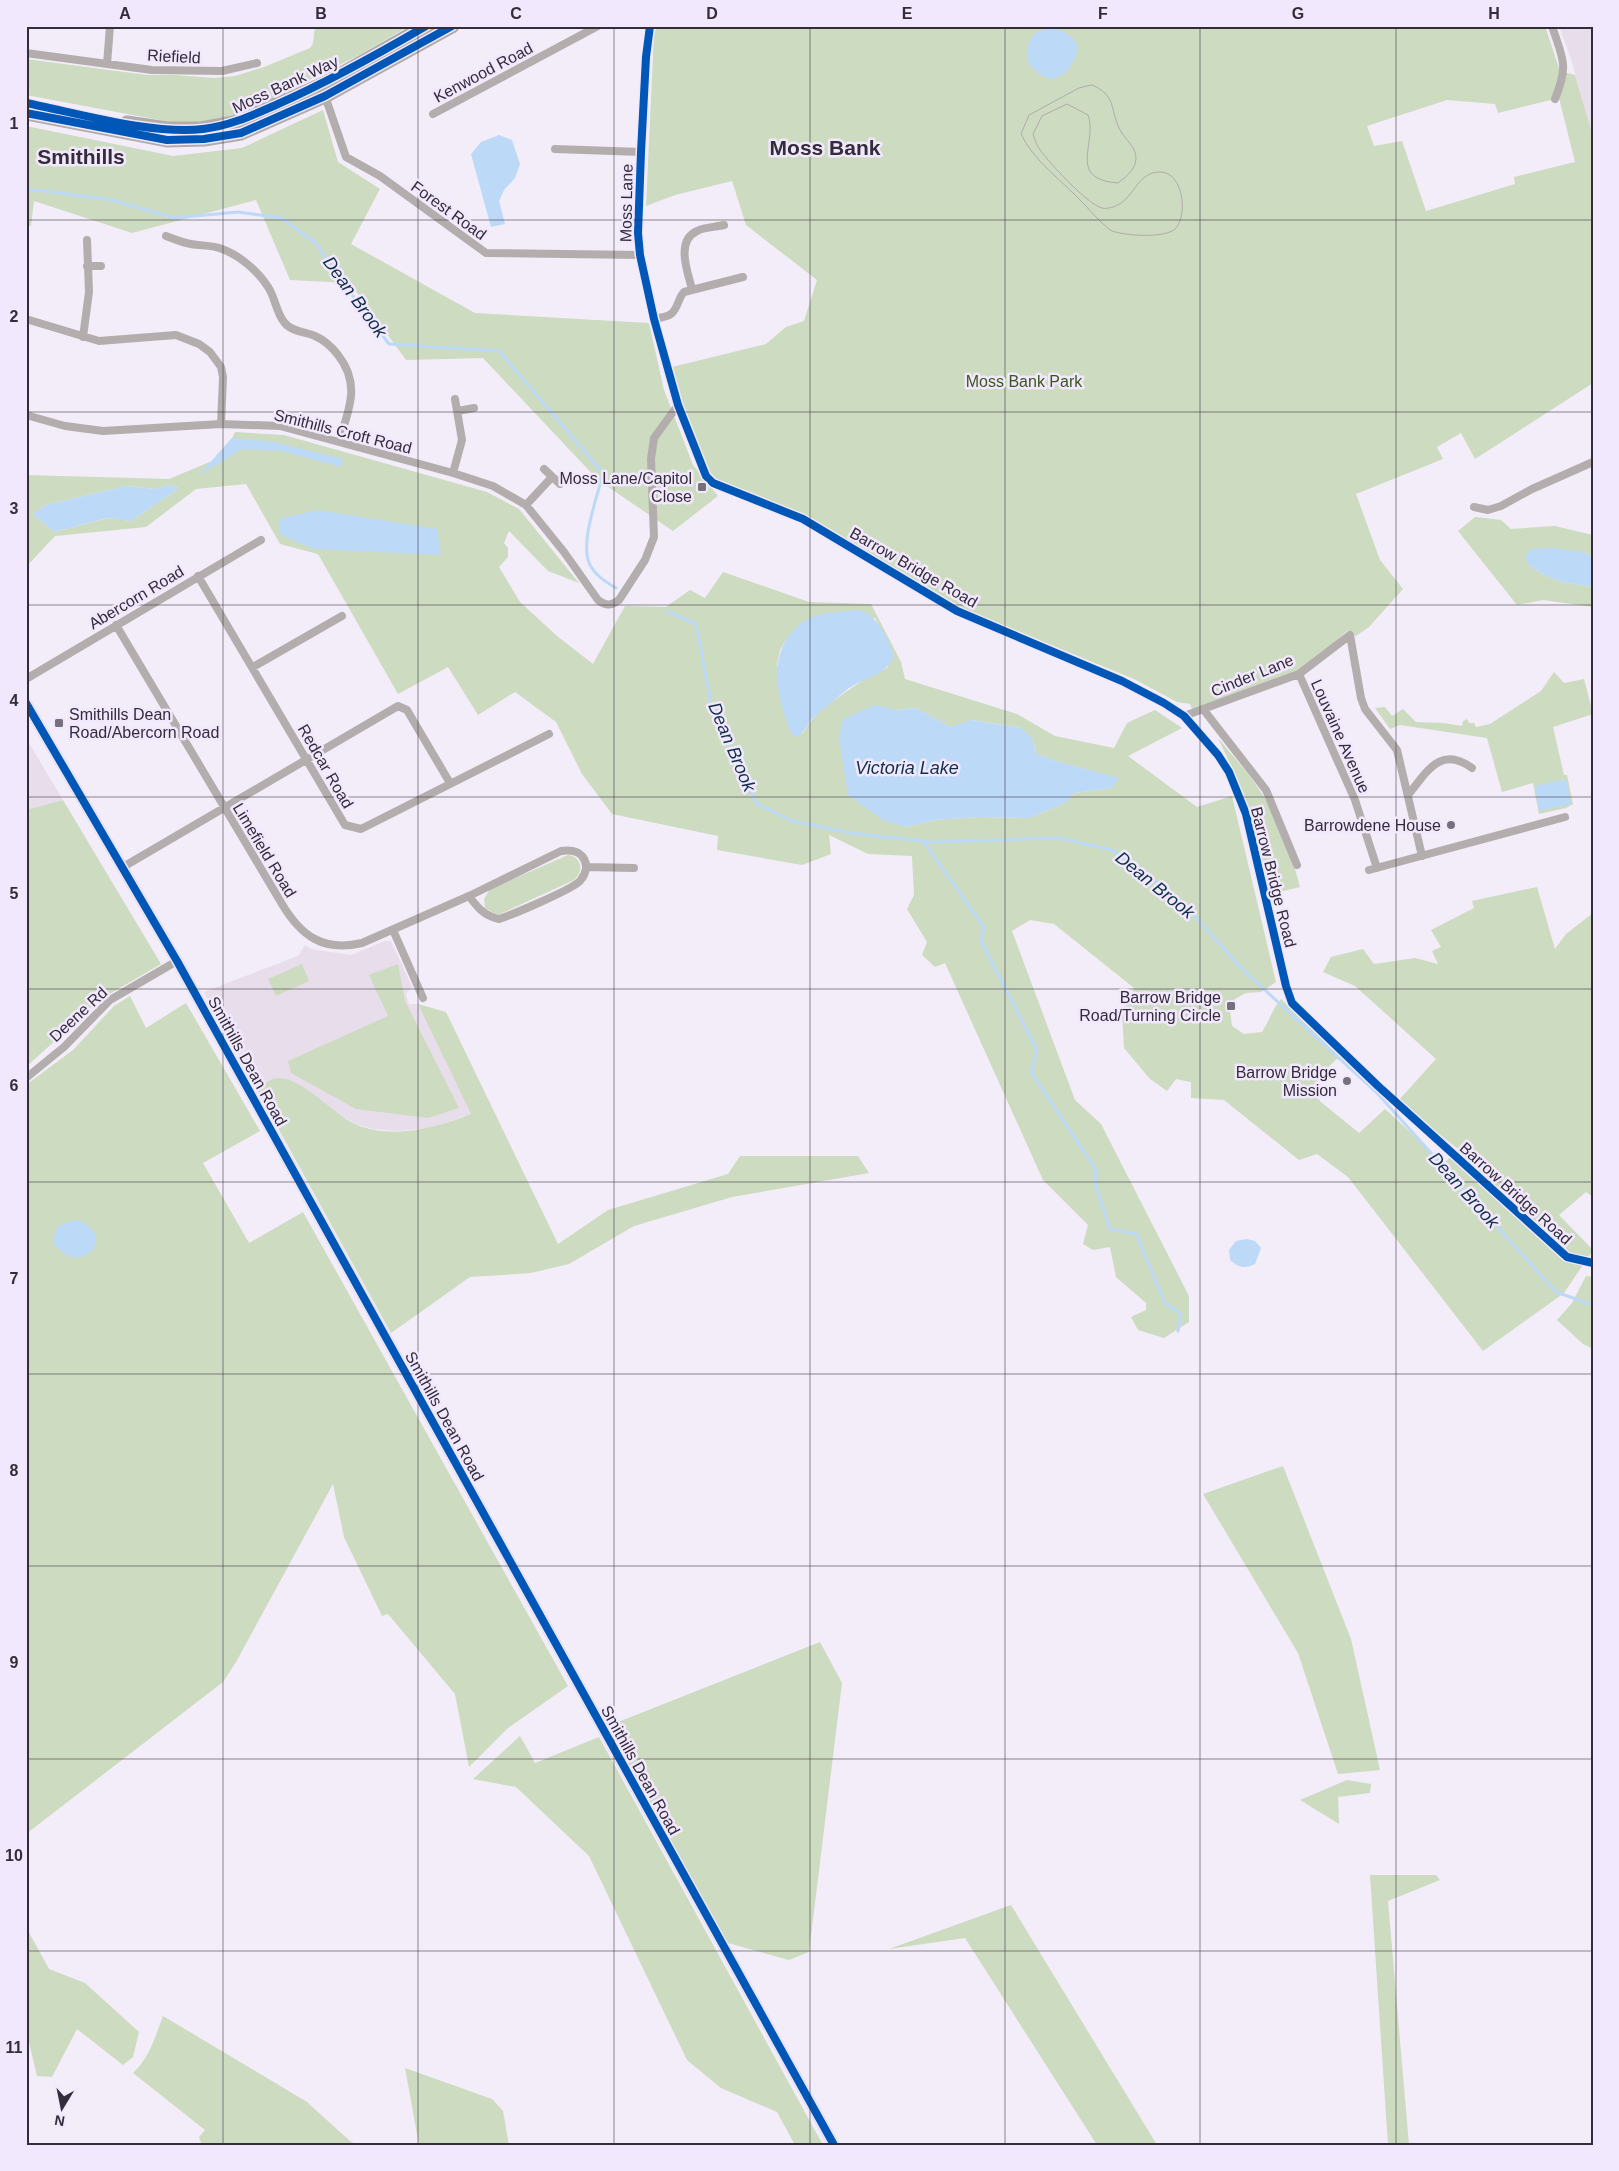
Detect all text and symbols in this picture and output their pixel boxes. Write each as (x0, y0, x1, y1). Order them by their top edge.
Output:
text: A (119, 5, 131, 22)
text: B (315, 5, 327, 22)
text: C (510, 5, 522, 22)
text: D (706, 5, 718, 22)
text: E (902, 5, 913, 22)
text: F (1098, 5, 1108, 22)
text: G (1292, 5, 1304, 22)
text: H (1488, 5, 1500, 22)
street label: Kenwood Road (431, 39, 536, 106)
street label: Riefield (147, 47, 201, 66)
street label: Moss Bank Way (230, 52, 341, 116)
text: 1 (10, 115, 19, 132)
district label: Moss Bank (770, 136, 881, 159)
district label: Smithills (37, 145, 125, 168)
street label: Moss Lane (617, 164, 636, 242)
street label: Forest Road (408, 178, 489, 243)
water label: Dean Brook (319, 253, 392, 342)
text: 2 (10, 308, 19, 325)
park label: Moss Bank Park (966, 373, 1083, 390)
street label: Smithills Croft Road (272, 406, 414, 457)
place label: Moss Lane/Capitol Close (559, 470, 692, 505)
marker: Moss Lane/Capitol Close (696, 481, 708, 493)
text: 3 (10, 500, 19, 517)
street label: Barrow Bridge Road (847, 524, 980, 611)
street label: Abercorn Road (86, 562, 187, 632)
street label: Cinder Lane (1209, 651, 1296, 700)
street label: Louvaine Avenue (1308, 677, 1373, 796)
text: 4 (10, 692, 19, 709)
water label: Dean Brook (704, 699, 760, 796)
place label: Smithills Dean Road/Abercorn Road (69, 706, 219, 741)
marker: Smithills Dean Road/Abercorn Road (53, 717, 65, 729)
street label: Redcar Road (295, 721, 356, 811)
water label: Victoria Lake (855, 758, 959, 778)
street label: Limefield Road (230, 800, 299, 900)
street label: Barrow Bridge Road (1248, 805, 1299, 949)
place label: Barrowdene House (1304, 817, 1441, 834)
marker: Barrowdene House (1445, 819, 1457, 831)
water label: Dean Brook (1112, 847, 1199, 923)
text: 5 (10, 885, 19, 902)
street label: Deene Rd (46, 984, 110, 1045)
place label: Barrow Bridge Road/Turning Circle (1079, 989, 1221, 1024)
street label: Smithills Dean Road (205, 994, 290, 1129)
marker: Barrow Bridge Road/Turning Circle (1225, 1000, 1237, 1012)
place label: Barrow Bridge Mission (1236, 1064, 1337, 1099)
marker: Barrow Bridge Mission (1341, 1075, 1353, 1087)
text: 6 (10, 1077, 19, 1094)
street label: Barrow Bridge Road (1456, 1139, 1575, 1248)
water label: Dean Brook (1425, 1148, 1504, 1233)
text: 7 (10, 1270, 19, 1287)
street label: Smithills Dean Road (402, 1349, 487, 1484)
text: 8 (10, 1462, 19, 1479)
text: 9 (10, 1654, 19, 1671)
street label: Smithills Dean Road (598, 1703, 683, 1838)
text: 10 (5, 1847, 23, 1864)
text: 11 (6, 2039, 23, 2056)
north arrow (38, 2084, 88, 2134)
text: N (53, 2112, 66, 2130)

